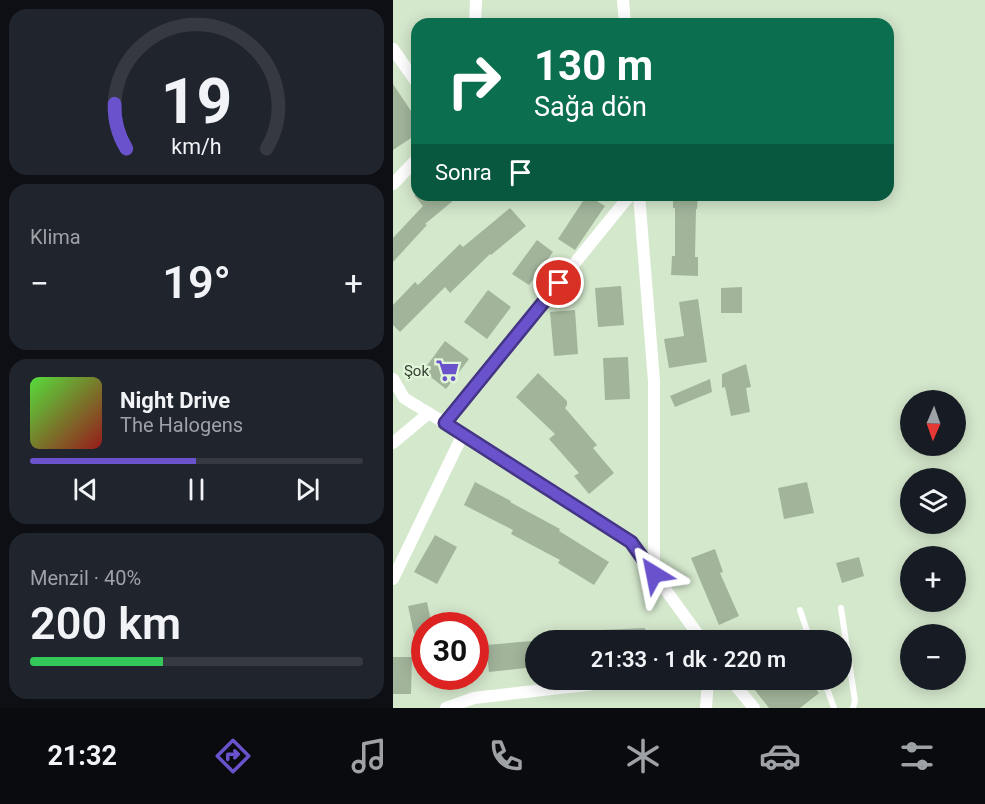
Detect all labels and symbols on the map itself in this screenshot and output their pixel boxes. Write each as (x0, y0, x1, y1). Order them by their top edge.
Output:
pin (533, 257, 584, 308)
supermarket icon: Şok (434, 358, 460, 384)
place label: Şok (404, 362, 429, 380)
north arrow (900, 390, 966, 456)
position arrow (622, 542, 686, 606)
speed limit sign: 30 (411, 612, 489, 690)

